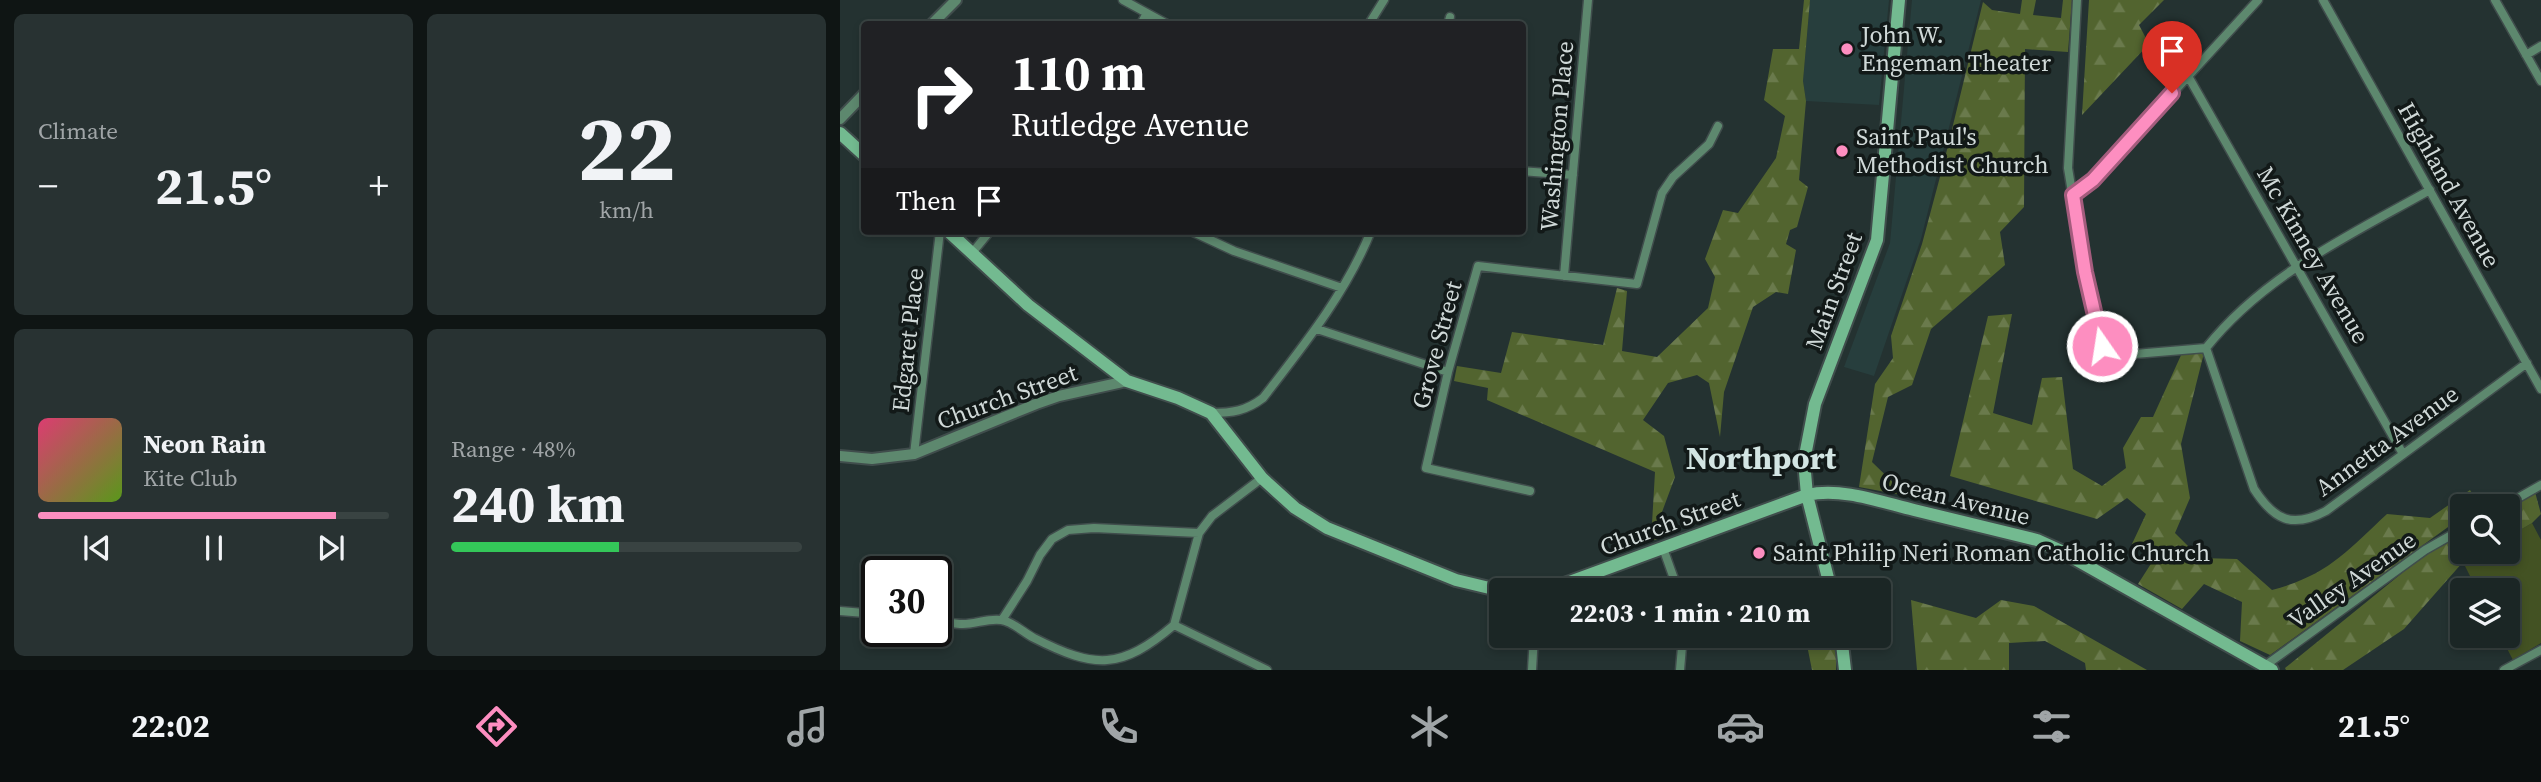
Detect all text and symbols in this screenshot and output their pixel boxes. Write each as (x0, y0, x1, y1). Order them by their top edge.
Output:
place label: John W. Engeman Theater (1860, 18, 2051, 79)
pin (2142, 21, 2202, 93)
icon: arrive (2153, 32, 2191, 70)
text: 110 m (1011, 39, 1146, 106)
street label: Washington Place (1532, 40, 1581, 232)
marker: John W. Engeman Theater (1839, 41, 1855, 57)
icon: right (896, 49, 987, 140)
text: 22 (577, 86, 676, 210)
street label: Highland Avenue (2390, 96, 2509, 273)
text: Rutledge Avenue (1011, 103, 1249, 147)
text: Climate (38, 115, 118, 147)
place label: Saint Paul's Methodist Church (1856, 120, 2049, 181)
marker: Saint Paul's Methodist Church (1834, 143, 1850, 159)
text: 21.5° (155, 150, 272, 221)
text: − (38, 160, 58, 212)
text: + (369, 160, 389, 212)
street label: Mc Kinney Avenue (2249, 160, 2378, 349)
icon: arrive (970, 182, 1008, 220)
text: Then (896, 183, 956, 219)
text: km/h (599, 194, 654, 226)
street label: Main Street (1797, 227, 1870, 354)
street label: Edgaret Place (884, 266, 931, 414)
street label: Grove Street (1404, 277, 1469, 412)
position arrow (2065, 309, 2139, 383)
street label: Church Street (932, 356, 1082, 437)
street label: Annetta Avenue (2308, 377, 2465, 504)
text: Neon Rain (143, 426, 266, 462)
text: Range · 48% (451, 433, 576, 465)
district label: Northport (1686, 436, 1837, 480)
text: Kite Club (143, 462, 238, 494)
street label: Ocean Avenue (1879, 464, 2034, 533)
text: 240 km (451, 468, 625, 539)
street label: Church Street (1595, 482, 1745, 563)
map controls (2450, 494, 2520, 648)
button: search (2450, 494, 2520, 564)
street label: Valley Avenue (2281, 523, 2422, 636)
icon: previous (78, 529, 116, 567)
icon: pause (195, 529, 233, 567)
icon: next (312, 529, 350, 567)
place label: Saint Philip Neri Roman Catholic Church (1773, 536, 2210, 569)
marker: Saint Philip Neri Roman Catholic Church (1751, 545, 1767, 561)
speed limit sign: 30 (861, 556, 952, 647)
button: layers (2450, 578, 2520, 648)
text: 22:03 · 1 min · 210 m (1570, 595, 1810, 631)
icon: directions (472, 702, 521, 751)
icon: music (783, 702, 832, 751)
icon: phone (1094, 702, 1143, 751)
icon: climate (1405, 702, 1454, 751)
icon: car (1716, 702, 1765, 751)
icon: filters (2027, 702, 2076, 751)
text: 22:02 (131, 704, 210, 748)
text: 21.5° (2338, 704, 2410, 748)

